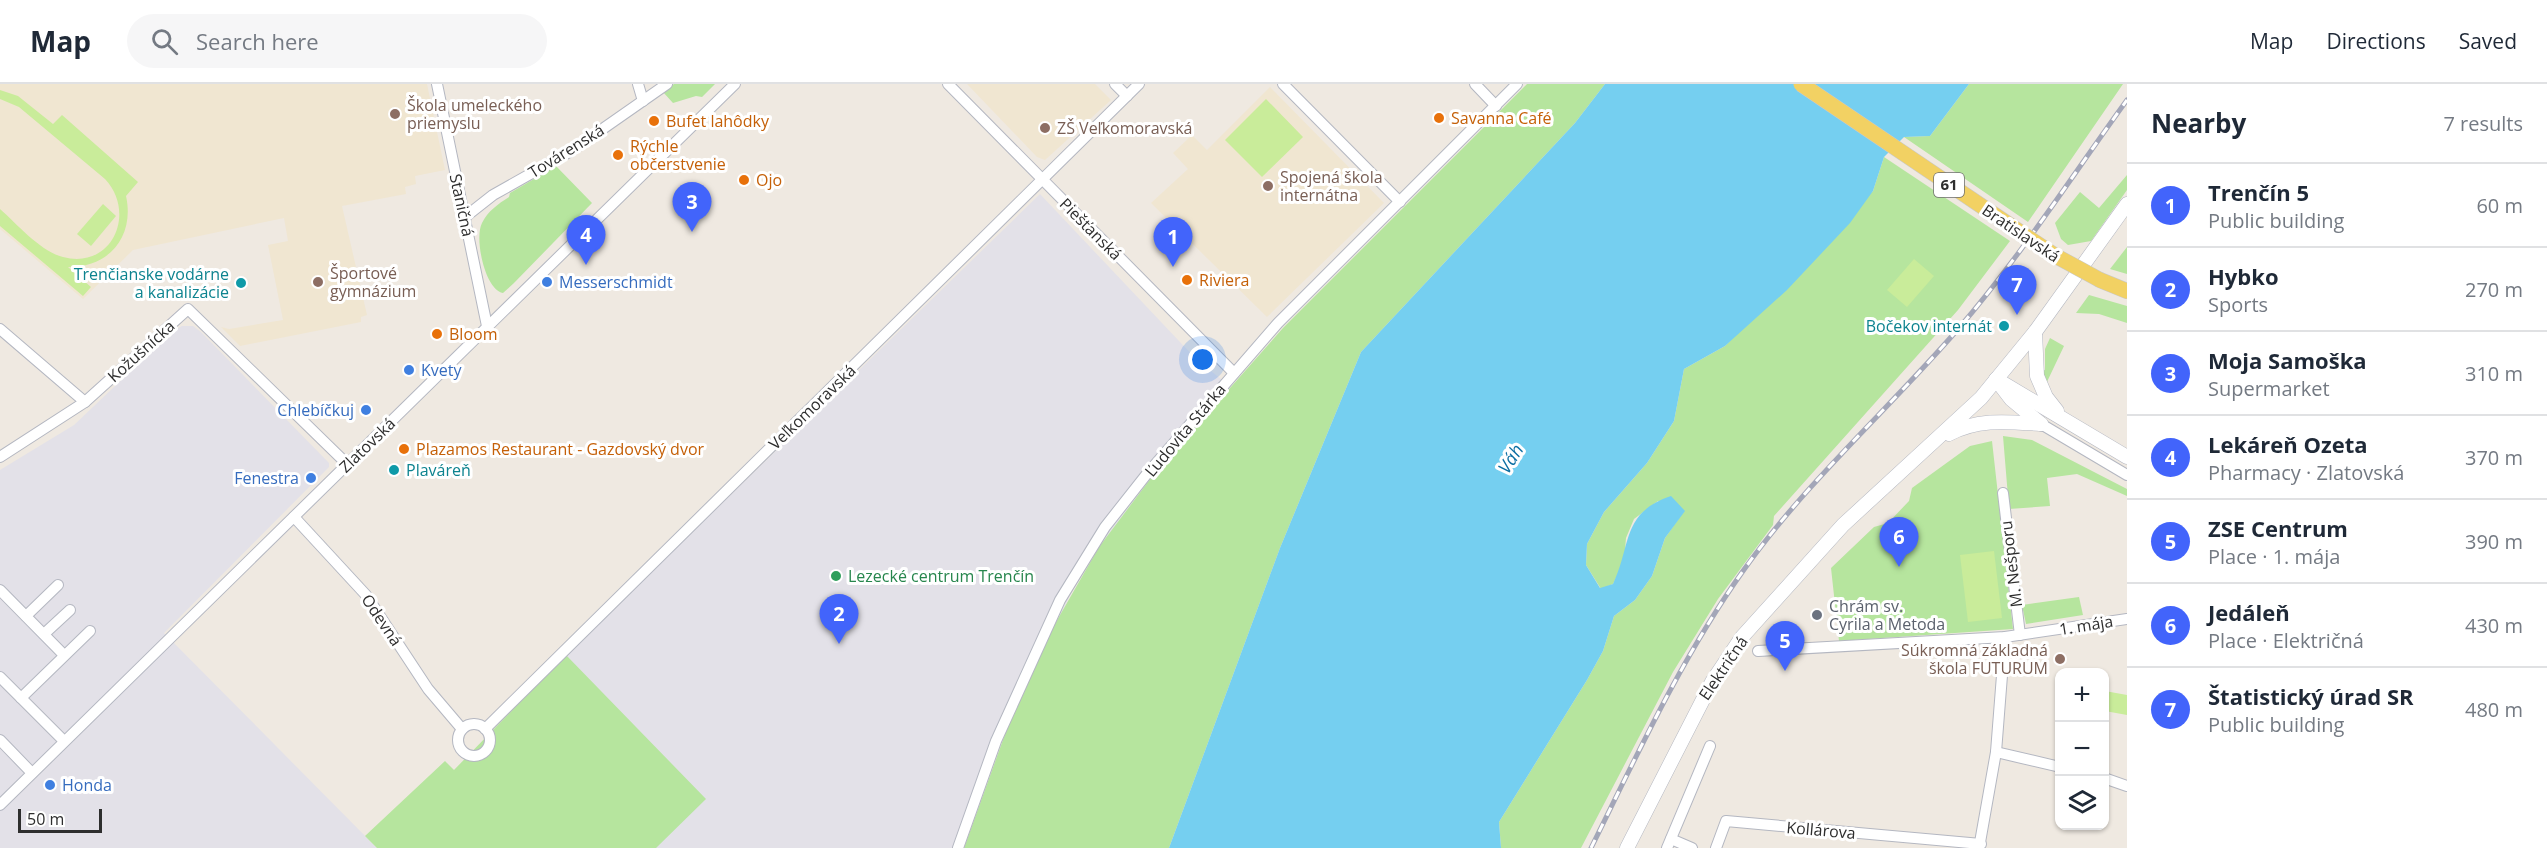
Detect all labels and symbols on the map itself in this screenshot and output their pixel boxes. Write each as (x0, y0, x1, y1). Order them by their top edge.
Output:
place label: Škola umeleckého priemyslu (407, 94, 542, 134)
marker: Škola umeleckého priemyslu (388, 107, 402, 121)
place label: Savanna Café (1451, 107, 1552, 129)
place label: Bufet lahôdky (666, 110, 770, 132)
marker: Savanna Café (1432, 111, 1446, 125)
marker: Bufet lahôdky (647, 114, 661, 128)
place label: ZŠ Veľkomoravská (1057, 117, 1192, 139)
street label: Továrenská (524, 119, 608, 183)
marker: ZŠ Veľkomoravská (1038, 121, 1052, 135)
place label: Rýchle občerstvenie (630, 135, 726, 175)
marker: Rýchle občerstvenie (611, 148, 625, 162)
place label: Spojená škola internátna (1280, 166, 1383, 206)
place label: Ojo (756, 169, 782, 191)
street label: Staničná (445, 172, 479, 238)
marker: Ojo (737, 173, 751, 187)
road number: 61 (1934, 173, 1964, 197)
marker: Spojená škola internátna (1261, 179, 1275, 193)
pin: 3 (672, 182, 712, 232)
street label: Piešťanská (1055, 193, 1127, 265)
street label: Bratislavská (1978, 199, 2064, 267)
pin: 4 (566, 216, 606, 265)
pin: 1 (1154, 218, 1192, 267)
place label: Športové gymnázium (330, 262, 416, 302)
place label: Trenčianske vodárne a kanalizácie (74, 263, 229, 303)
pin: 7 (1998, 266, 2036, 315)
place label: Riviera (1199, 269, 1249, 291)
place label: Messerschmidt (559, 271, 673, 293)
marker: Riviera (1180, 273, 1194, 287)
marker: Športové gymnázium (311, 275, 325, 289)
marker: Messerschmidt (540, 275, 554, 289)
marker: Trenčianske vodárne a kanalizácie (234, 276, 248, 290)
street label: Kožušnícka (103, 315, 179, 387)
place label: Bočekov internát (1866, 315, 1992, 337)
marker: Bočekov internát (1997, 319, 2011, 333)
place label: Bloom (449, 323, 497, 345)
marker: Bloom (430, 327, 444, 341)
your location (1188, 345, 1217, 374)
place label: Kvety (421, 359, 462, 381)
street label: Veľkomoravská (764, 360, 860, 454)
marker: Kvety (402, 363, 416, 377)
street label: Ľudovíta Stárka (1139, 379, 1231, 481)
place label: Chlebíčkuj (277, 399, 354, 421)
marker: Chlebíčkuj (359, 403, 373, 417)
street label: Zlatovská (334, 413, 400, 477)
place label: Plazamos Restaurant - Gazdovský dvor (416, 438, 705, 460)
water label: Váh (1492, 439, 1528, 478)
marker: Plazamos Restaurant - Gazdovský dvor (397, 442, 411, 456)
place label: Plaváreň (406, 459, 471, 481)
marker: Plaváreň (387, 463, 401, 477)
place label: Fenestra (234, 467, 299, 489)
marker: Fenestra (304, 471, 318, 485)
pin: 6 (1880, 518, 1918, 567)
street label: M. Nešporu (1995, 519, 2027, 609)
place label: Lezecké centrum Trenčín (848, 565, 1034, 587)
marker: Lezecké centrum Trenčín (829, 569, 843, 583)
street label: Odevná (357, 590, 407, 650)
pin: 2 (820, 594, 858, 644)
place label: Chrám sv. Cyrila a Metoda (1829, 595, 1945, 635)
marker: Chrám sv. Cyrila a Metoda (1810, 608, 1824, 622)
street label: 1. mája (2058, 610, 2114, 640)
pin: 5 (1766, 622, 1804, 671)
street label: Električná (1693, 632, 1753, 704)
place label: Súkromná základná škola FUTURUM (1901, 639, 2048, 679)
marker: Súkromná základná škola FUTURUM (2053, 652, 2067, 666)
place label: Honda (62, 774, 112, 796)
marker: Honda (43, 778, 57, 792)
scale bar (18, 806, 102, 834)
street label: Kollárova (1785, 816, 1857, 844)

